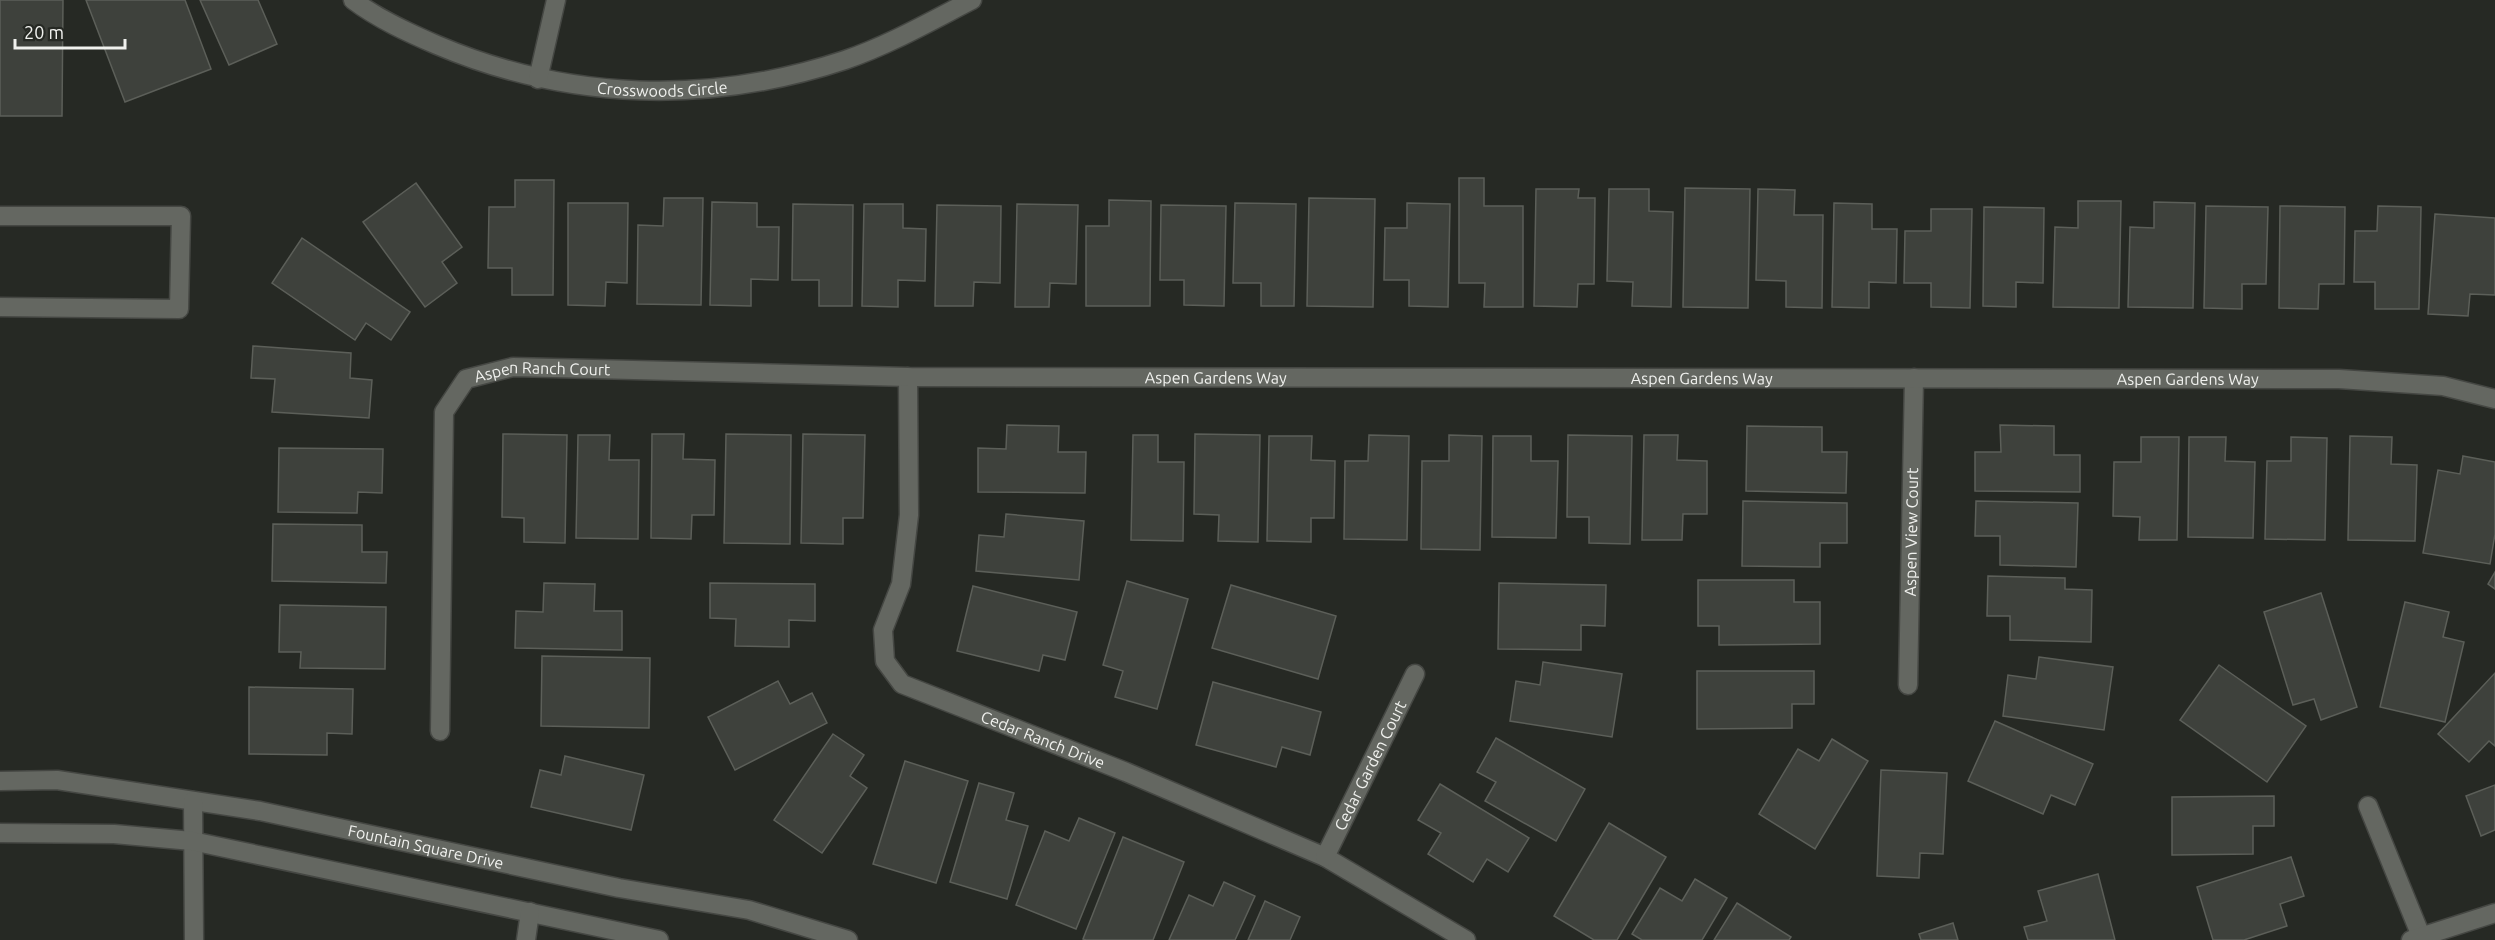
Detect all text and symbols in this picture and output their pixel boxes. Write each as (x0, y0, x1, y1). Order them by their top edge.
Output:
scale bar (15, 12, 124, 50)
text: 20 m (24, 22, 64, 42)
street label: Crosswoods Circle (596, 78, 728, 100)
street label: Aspen Ranch Court (472, 358, 611, 386)
street label: Aspen Gardens Way (1145, 368, 1287, 387)
street label: Aspen Gardens Way (1631, 369, 1773, 387)
street label: Aspen Gardens Way (2117, 370, 2259, 388)
street label: Aspen View Court (1901, 467, 1921, 597)
street label: Cedar Garden Court (1330, 697, 1410, 833)
street label: Cedar Ranch Drive (979, 707, 1107, 772)
street label: Fountain Square Drive (346, 821, 505, 872)

